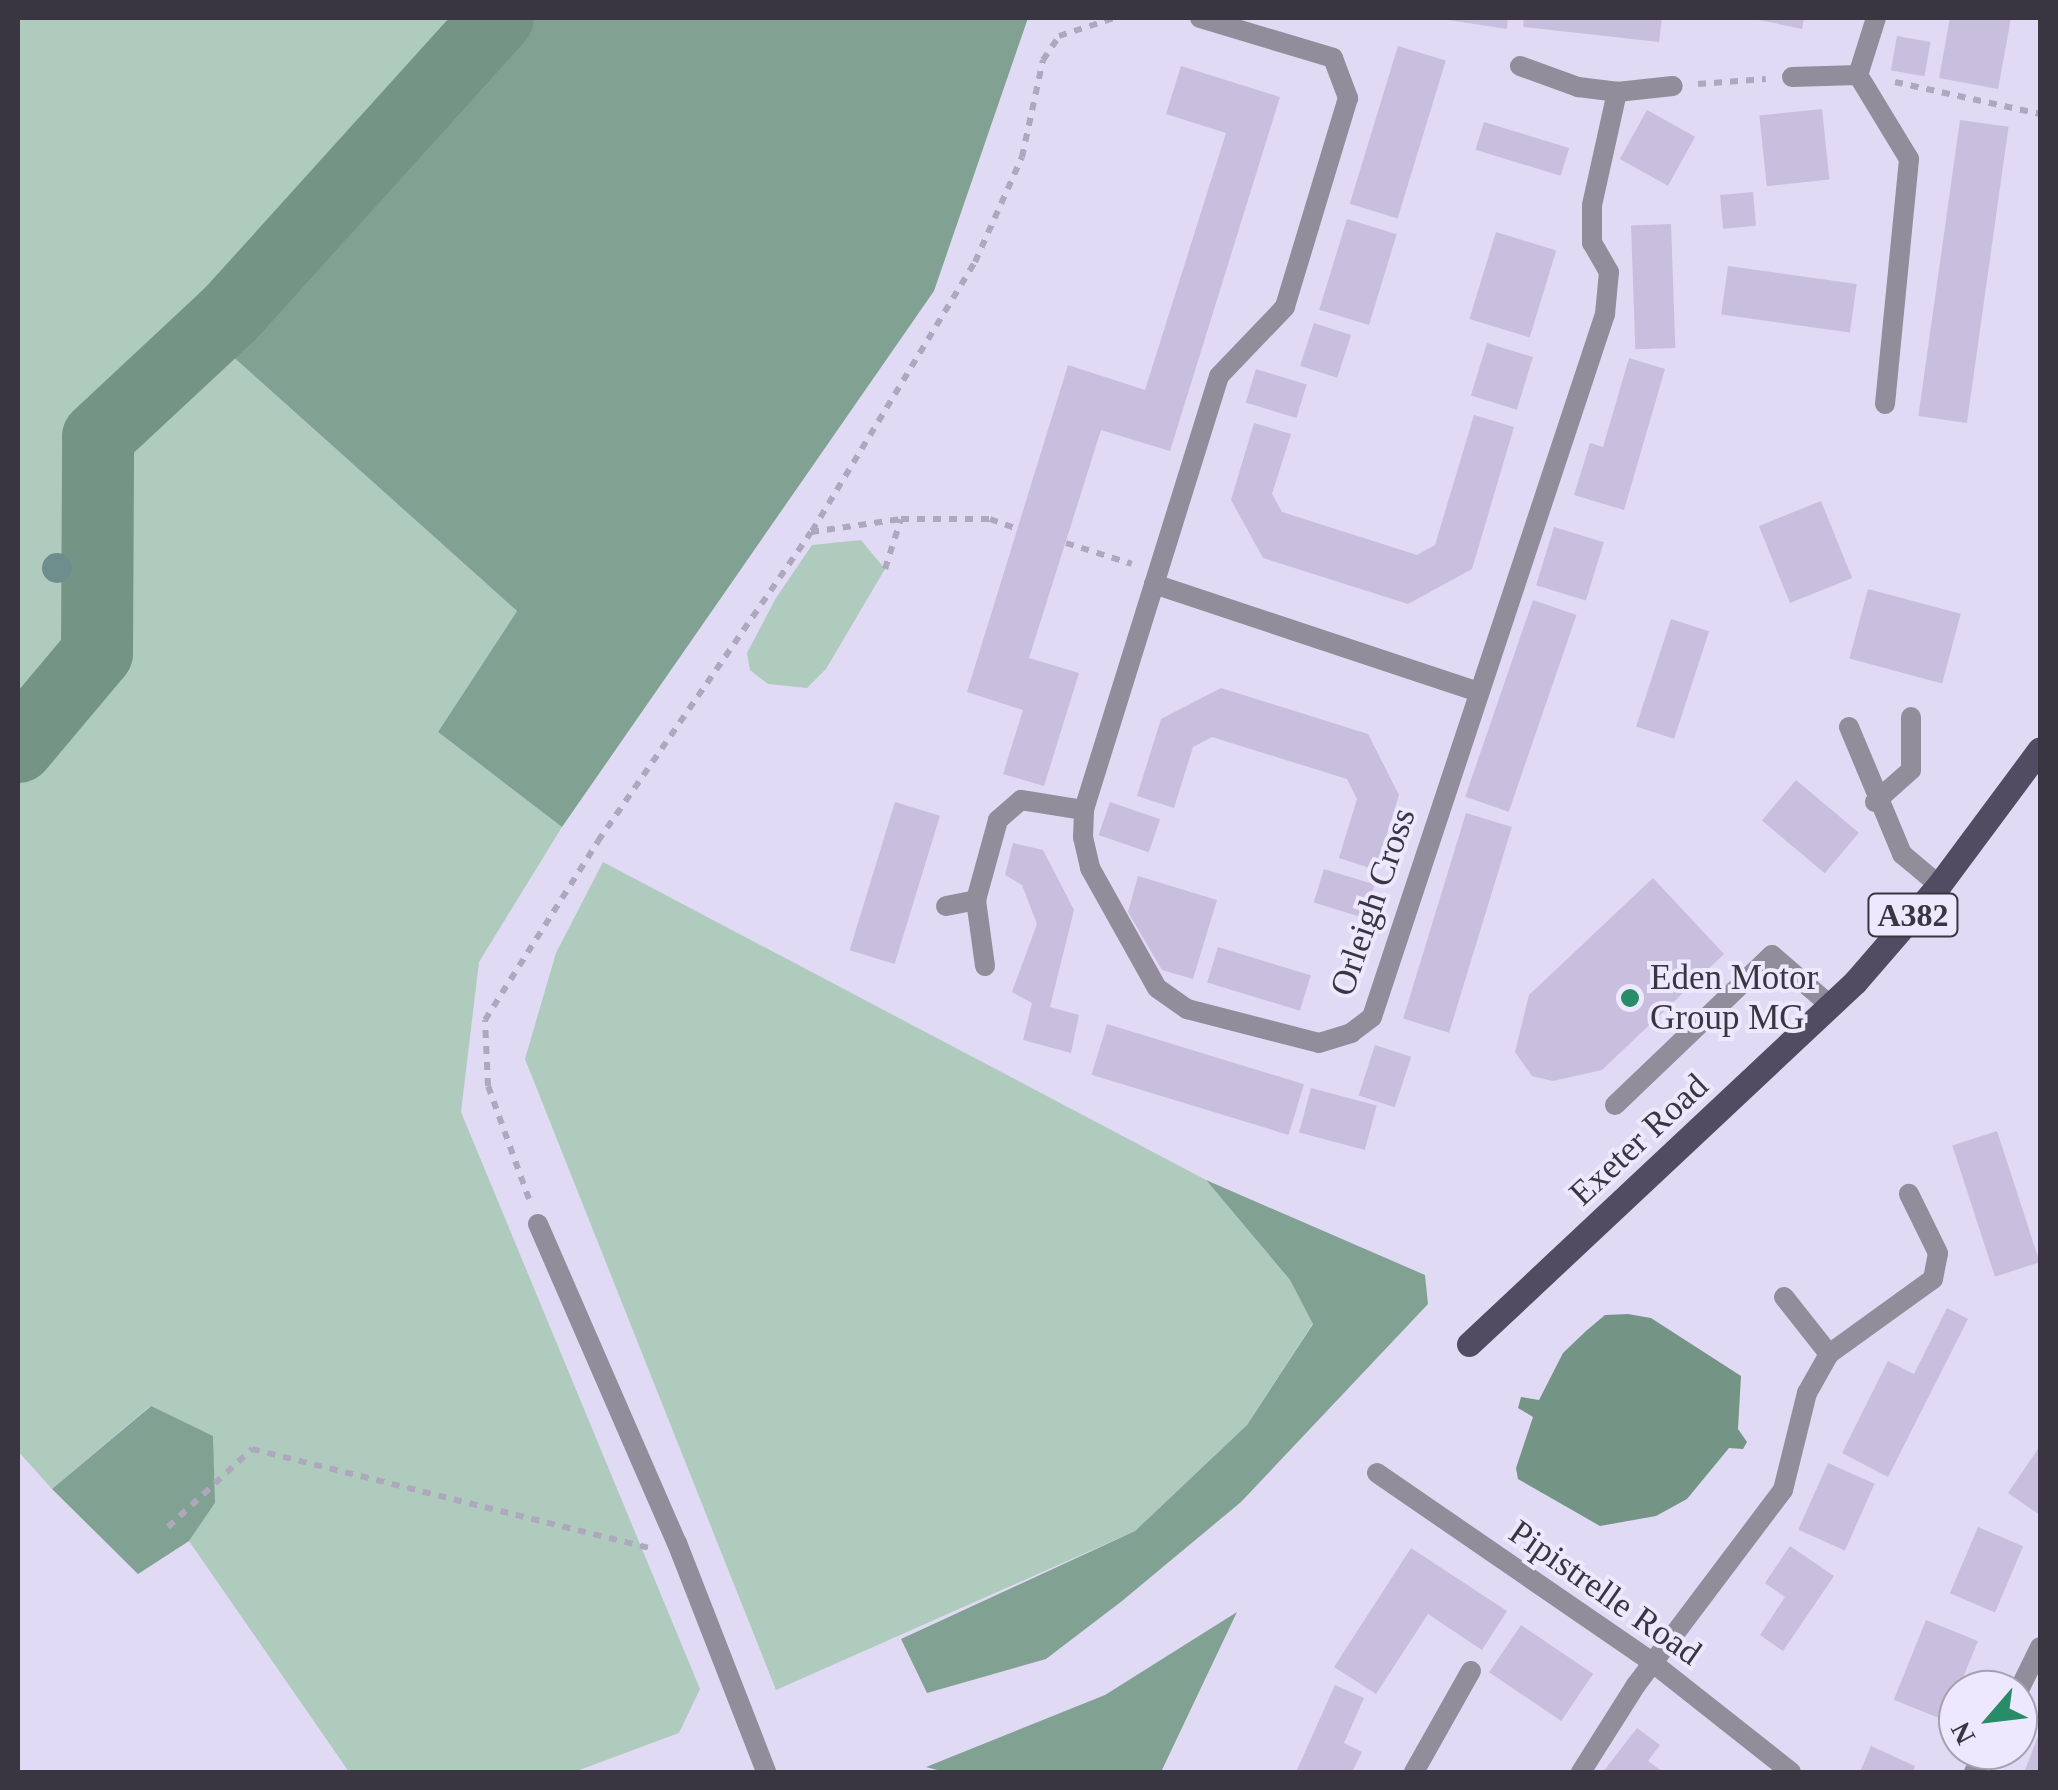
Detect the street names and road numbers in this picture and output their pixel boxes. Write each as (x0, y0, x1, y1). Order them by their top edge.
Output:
street label: Orleigh Cross (1321, 803, 1425, 1001)
road number: A382 (1866, 888, 1960, 942)
street label: Exeter Road (1561, 1065, 1717, 1215)
street label: Pipistrelle Road (1501, 1511, 1709, 1675)

